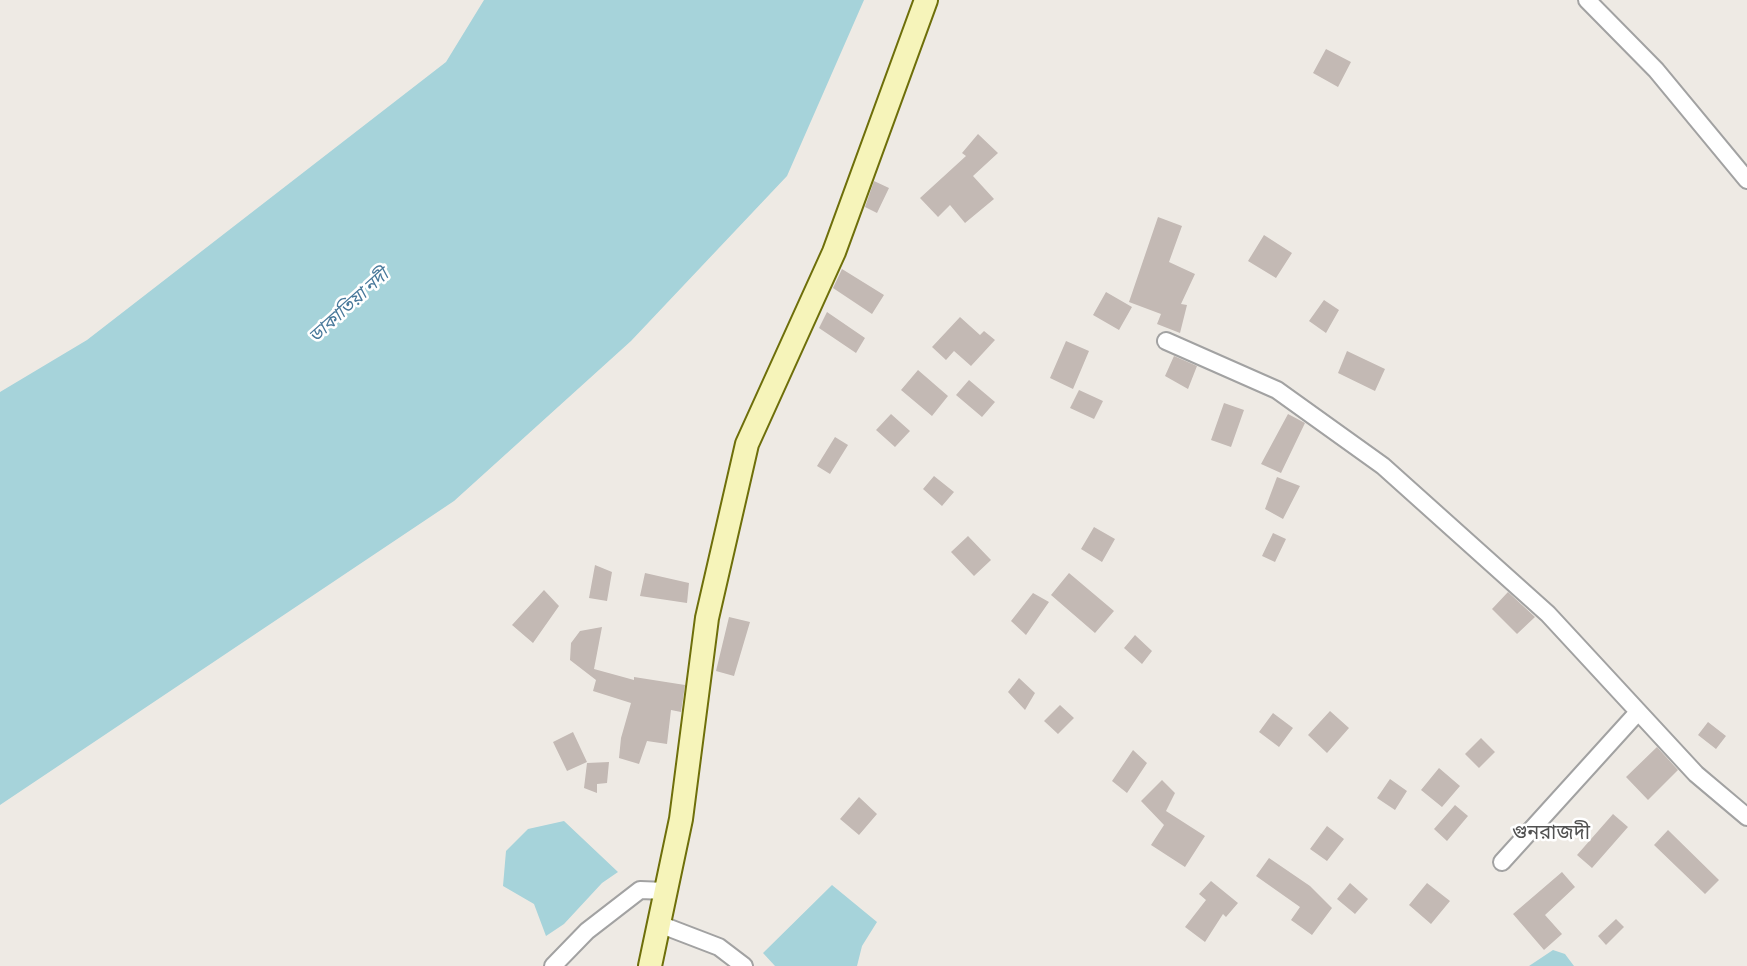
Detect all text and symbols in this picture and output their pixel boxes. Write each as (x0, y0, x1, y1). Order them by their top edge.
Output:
water label: ডাকাতিয়া নদী (305, 265, 393, 347)
district label: গুনরাজদী (1512, 821, 1590, 845)

